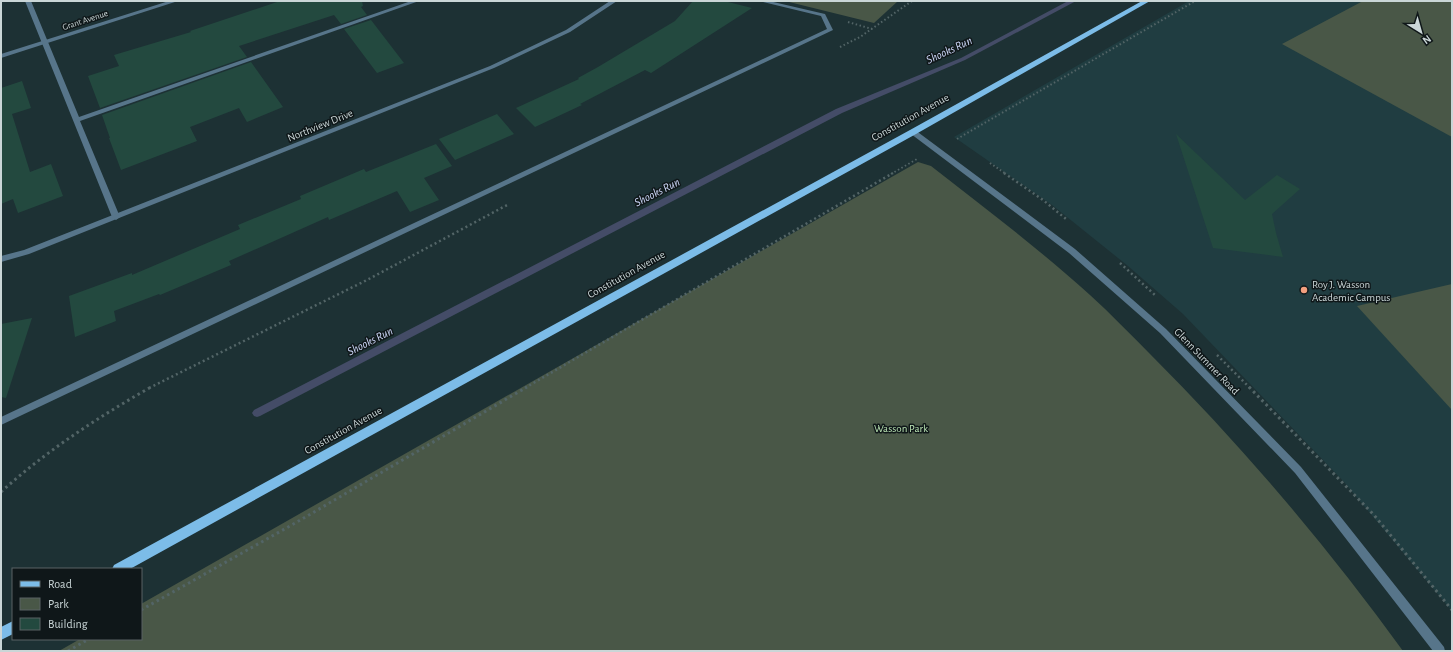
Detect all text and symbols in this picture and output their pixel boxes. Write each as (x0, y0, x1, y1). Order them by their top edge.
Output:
street label: Grant Avenue (61, 9, 109, 32)
north arrow (1401, 12, 1441, 52)
text: N (1420, 33, 1433, 46)
water label: Shooks Run (924, 34, 974, 66)
street label: Constitution Avenue (870, 92, 951, 143)
street label: Northview Drive (286, 107, 355, 144)
water label: Shooks Run (632, 175, 682, 209)
street label: Constitution Avenue (586, 249, 667, 300)
place label: Roy J. Wasson Academic Campus (1312, 279, 1390, 303)
marker: Roy J. Wasson Academic Campus (1299, 285, 1309, 295)
water label: Shooks Run (345, 324, 395, 358)
street label: Glenn Summer Road (1172, 326, 1241, 397)
street label: Constitution Avenue (303, 405, 384, 456)
park label: Wasson Park (874, 423, 928, 434)
legend (12, 568, 142, 640)
text: Road (48, 578, 72, 590)
text: Park (48, 598, 69, 610)
text: Building (48, 618, 88, 630)

